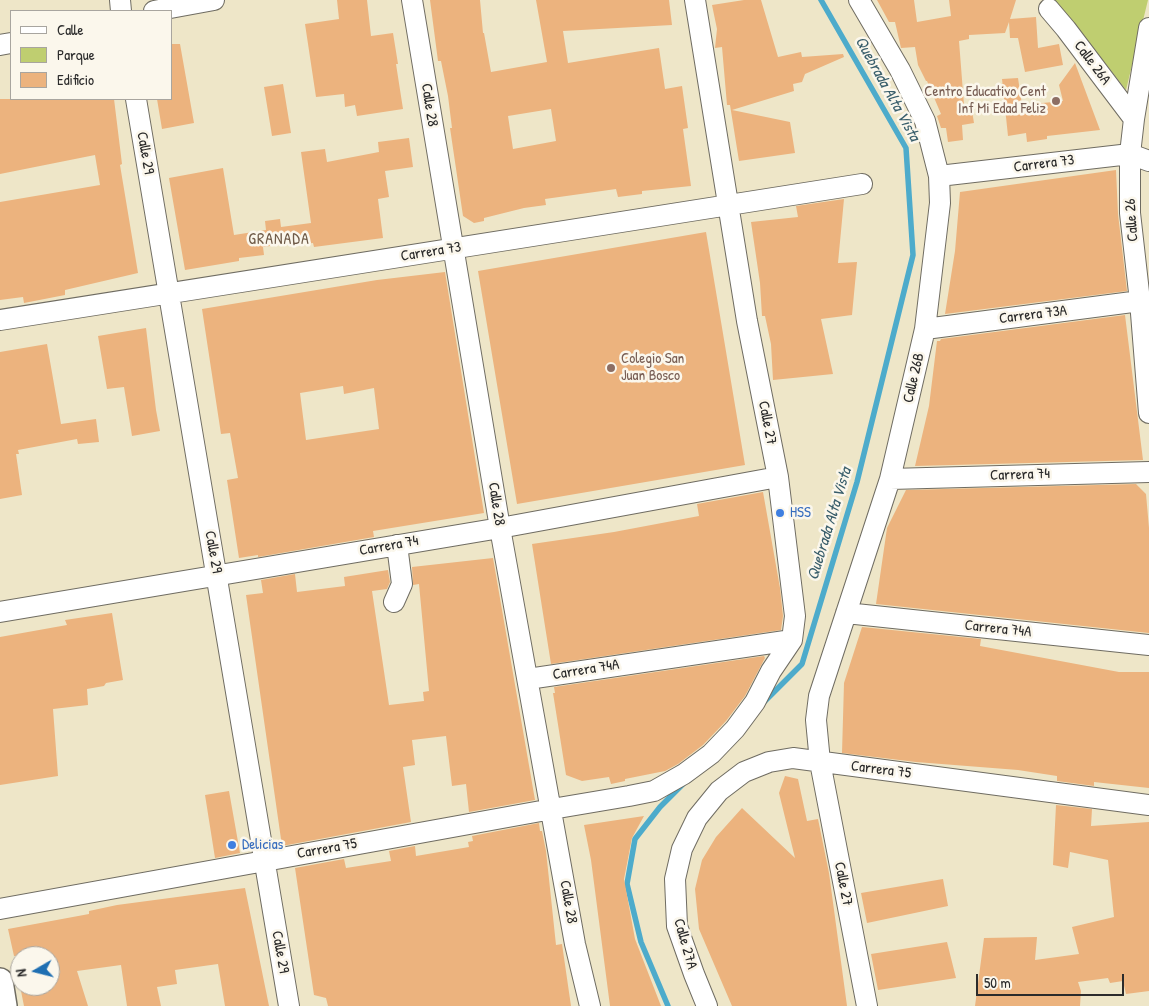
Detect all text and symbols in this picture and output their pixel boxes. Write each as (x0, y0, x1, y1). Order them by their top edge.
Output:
legend (10, 10, 172, 100)
text: Calle (57, 19, 84, 40)
water label: Quebrada Alta Vista (850, 33, 924, 145)
street label: Calle 26A (1070, 37, 1114, 89)
text: Parque (57, 44, 95, 65)
text: Edificio (57, 69, 94, 90)
street label: Calle 28 (417, 82, 441, 128)
place label: Centro Educativo Cent Inf Mi Edad Feliz (924, 83, 1046, 118)
marker: Centro Educativo Cent Inf Mi Edad Feliz (1050, 95, 1062, 107)
street label: Calle 29 (132, 131, 158, 175)
street label: Carrera 73 (1013, 151, 1075, 177)
street label: Calle 26 (1122, 198, 1142, 242)
district label: GRANADA (247, 230, 311, 250)
street label: Carrera 73 (400, 238, 462, 266)
street label: Carrera 73A (998, 302, 1068, 328)
place label: Colegio San Juan Bosco (621, 350, 684, 385)
street label: Calle 26B (900, 351, 928, 405)
marker: Colegio San Juan Bosco (605, 362, 617, 374)
street label: Calle 27 (754, 399, 780, 447)
water label: Quebrada Alta Vista (804, 465, 856, 583)
street label: Carrera 74 (990, 465, 1050, 485)
street label: Calle 28 (484, 481, 508, 527)
place label: HSS (790, 504, 811, 522)
marker: HSS (774, 507, 786, 519)
street label: Calle 29 (200, 530, 226, 574)
street label: Carrera 74 (358, 532, 420, 560)
street label: Carrera 74A (964, 617, 1032, 641)
street label: Carrera 74A (551, 656, 621, 684)
street label: Carrera 75 (850, 757, 912, 783)
street label: Carrera 75 (296, 835, 358, 863)
place label: Delicias (242, 836, 283, 854)
marker: Delicias (226, 839, 238, 851)
street label: Calle 27 (830, 860, 856, 908)
street label: Calle 28 (555, 879, 581, 925)
street label: Calle 27A (669, 917, 701, 971)
street label: Calle 29 (267, 930, 293, 974)
north arrow (10, 946, 60, 996)
scale bar (979, 964, 1126, 996)
text: N (11, 968, 31, 978)
text: 50 m (984, 972, 1011, 993)

